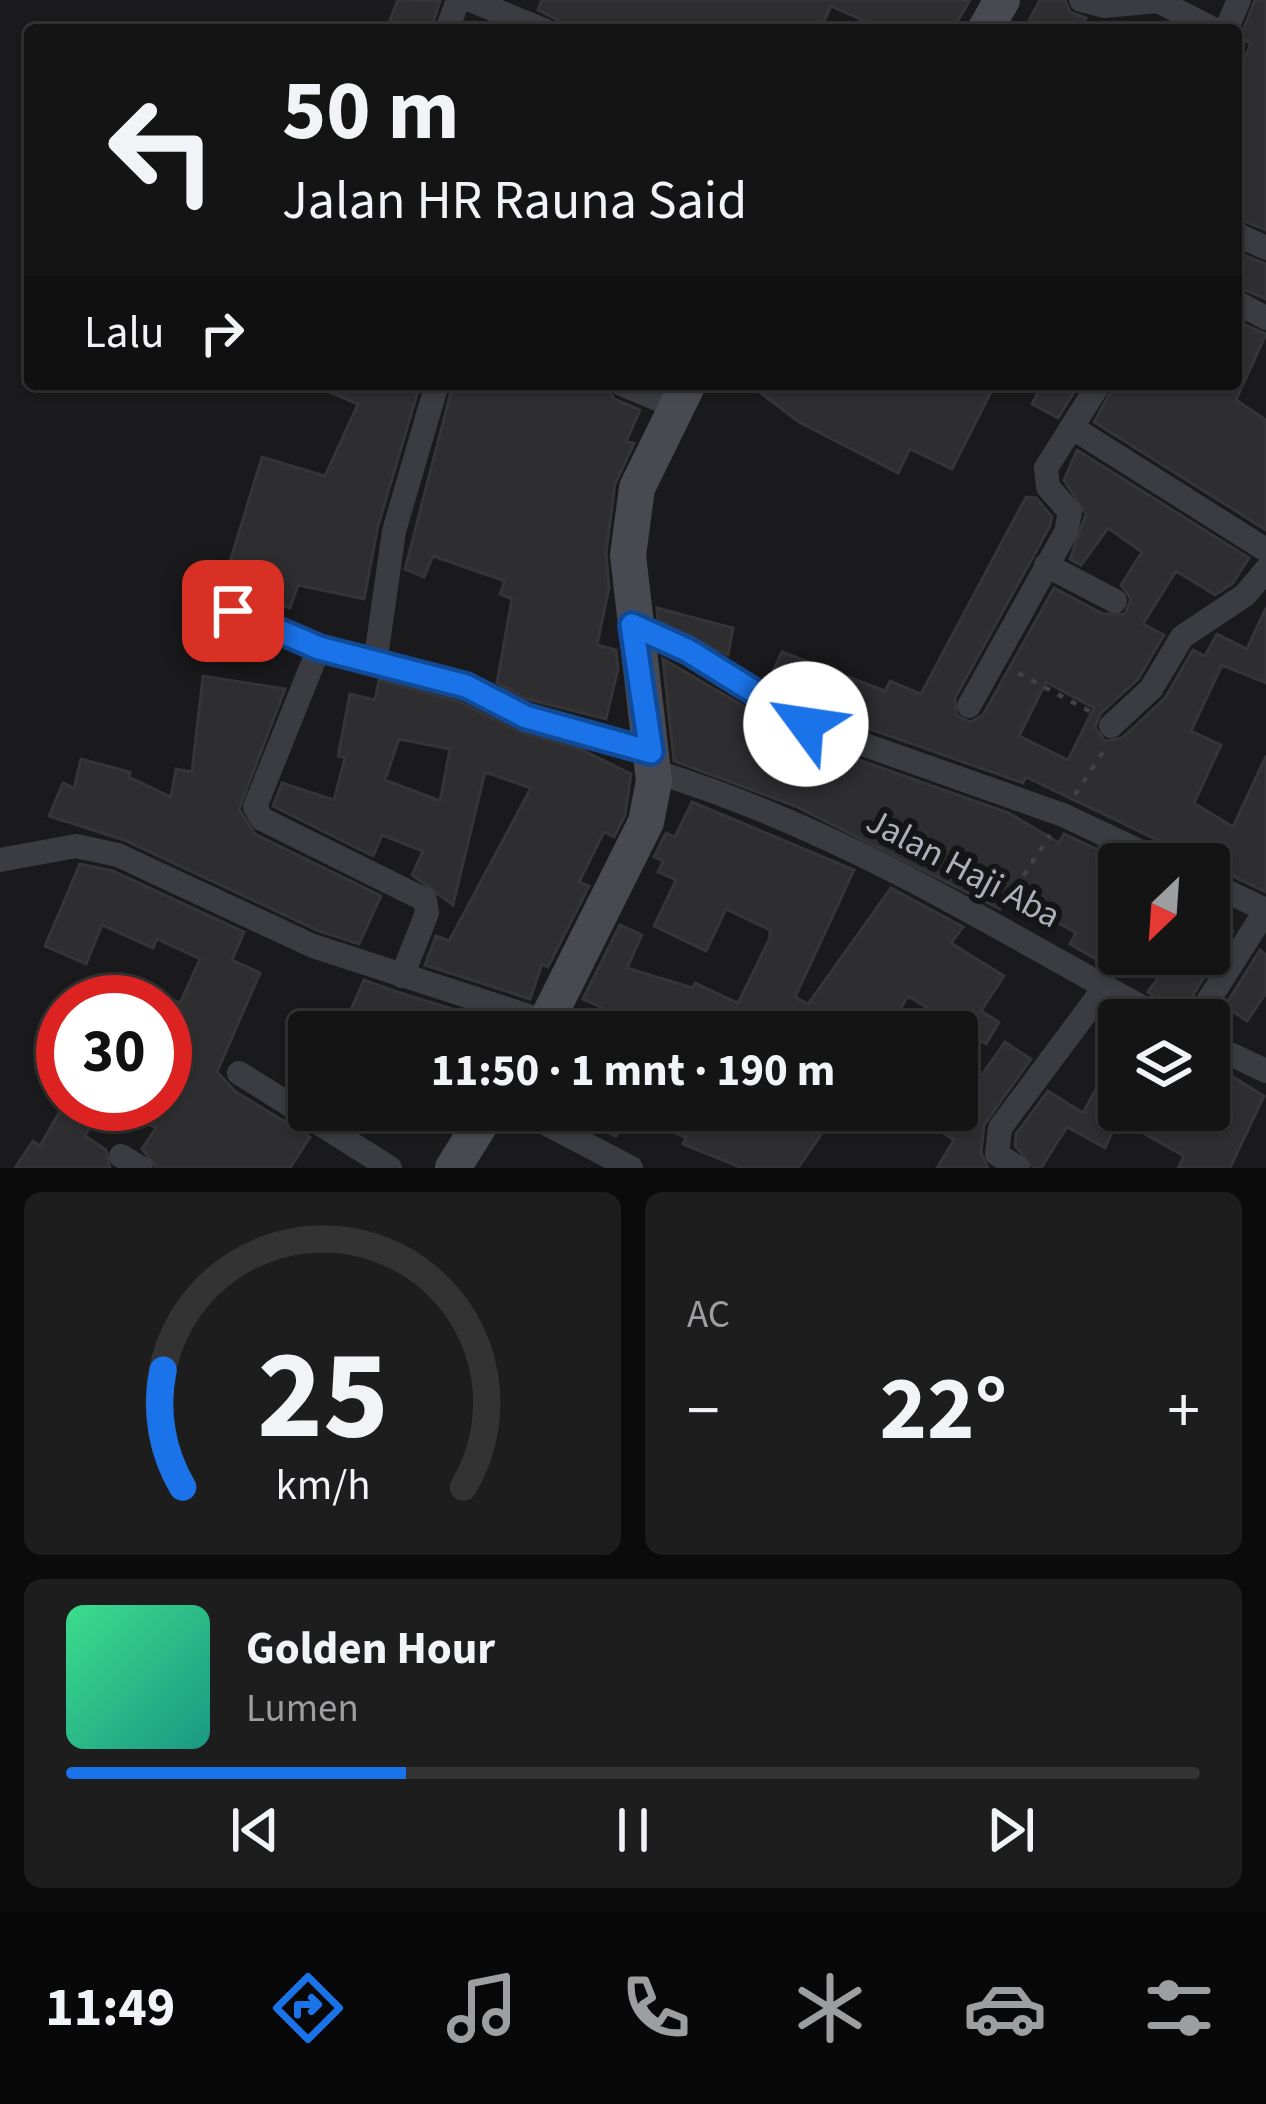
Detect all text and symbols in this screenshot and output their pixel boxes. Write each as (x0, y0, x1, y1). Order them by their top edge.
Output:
text: 50 m (282, 52, 460, 172)
icon: left (84, 72, 240, 228)
text: Jalan HR Rauna Said (282, 163, 747, 240)
icon: right (189, 300, 255, 366)
text: Lalu (84, 301, 165, 365)
pin (182, 560, 284, 662)
icon: arrive (200, 578, 266, 644)
position arrow (743, 661, 869, 787)
street label: Jalan Haji Aba (857, 796, 1069, 941)
north arrow (1098, 843, 1230, 975)
map controls (1098, 843, 1230, 1131)
speed limit sign: 30 (36, 975, 192, 1131)
button: layers (1098, 999, 1230, 1131)
text: 11:50 · 1 mnt · 190 m (431, 1039, 835, 1103)
text: AC (687, 1287, 730, 1343)
text: 25 (257, 1308, 388, 1486)
text: 22° (880, 1346, 1007, 1474)
text: − (687, 1364, 720, 1458)
text: + (1167, 1364, 1200, 1458)
text: km/h (275, 1454, 370, 1515)
text: Golden Hour (246, 1617, 495, 1681)
text: Lumen (246, 1681, 359, 1737)
icon: previous (222, 1797, 288, 1863)
icon: pause (600, 1797, 666, 1863)
icon: next (978, 1797, 1044, 1863)
icon: directions (266, 1966, 350, 2050)
icon: music (440, 1966, 524, 2050)
icon: phone (614, 1966, 698, 2050)
icon: climate (788, 1966, 872, 2050)
icon: car (963, 1966, 1047, 2050)
icon: filters (1137, 1966, 1221, 2050)
text: 11:49 (45, 1970, 175, 2047)

